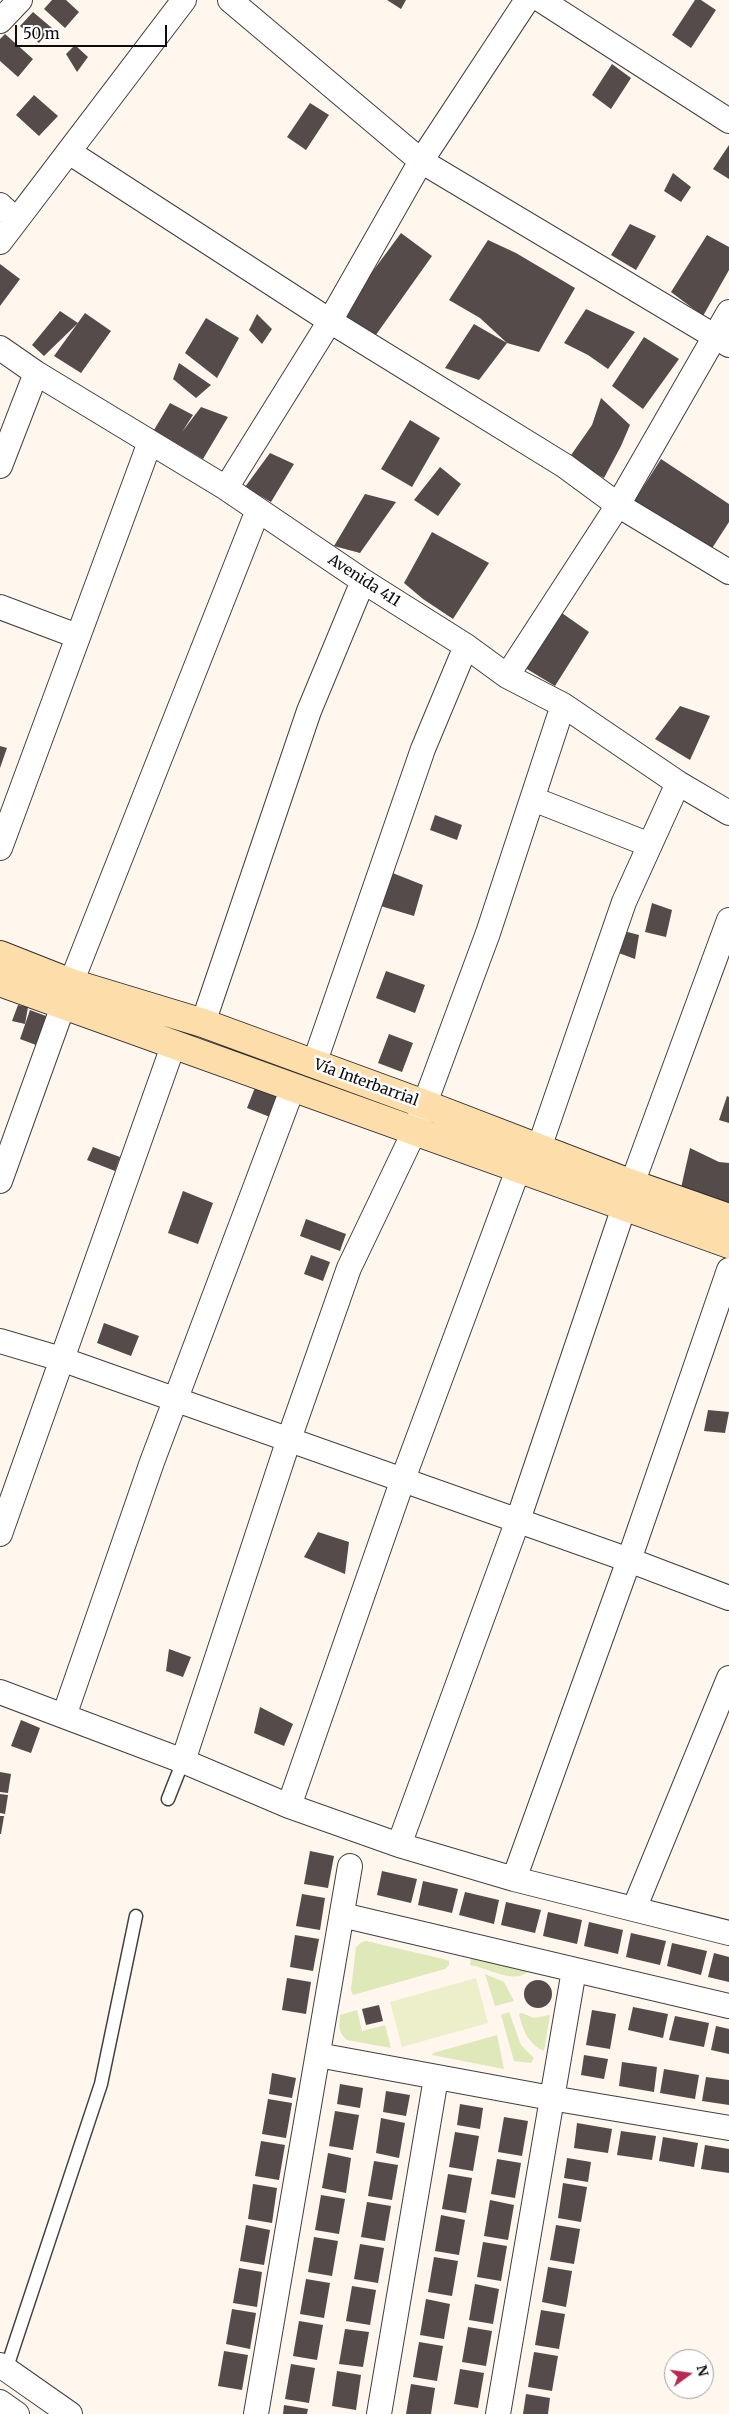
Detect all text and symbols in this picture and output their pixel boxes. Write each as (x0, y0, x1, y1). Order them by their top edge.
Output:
scale bar (18, 15, 170, 47)
text: 50 m (23, 24, 60, 43)
street label: Avenida 411 (324, 551, 404, 611)
street label: Vía Interbarrial (311, 1056, 421, 1110)
north arrow (664, 2349, 714, 2399)
text: N (693, 2363, 713, 2378)

